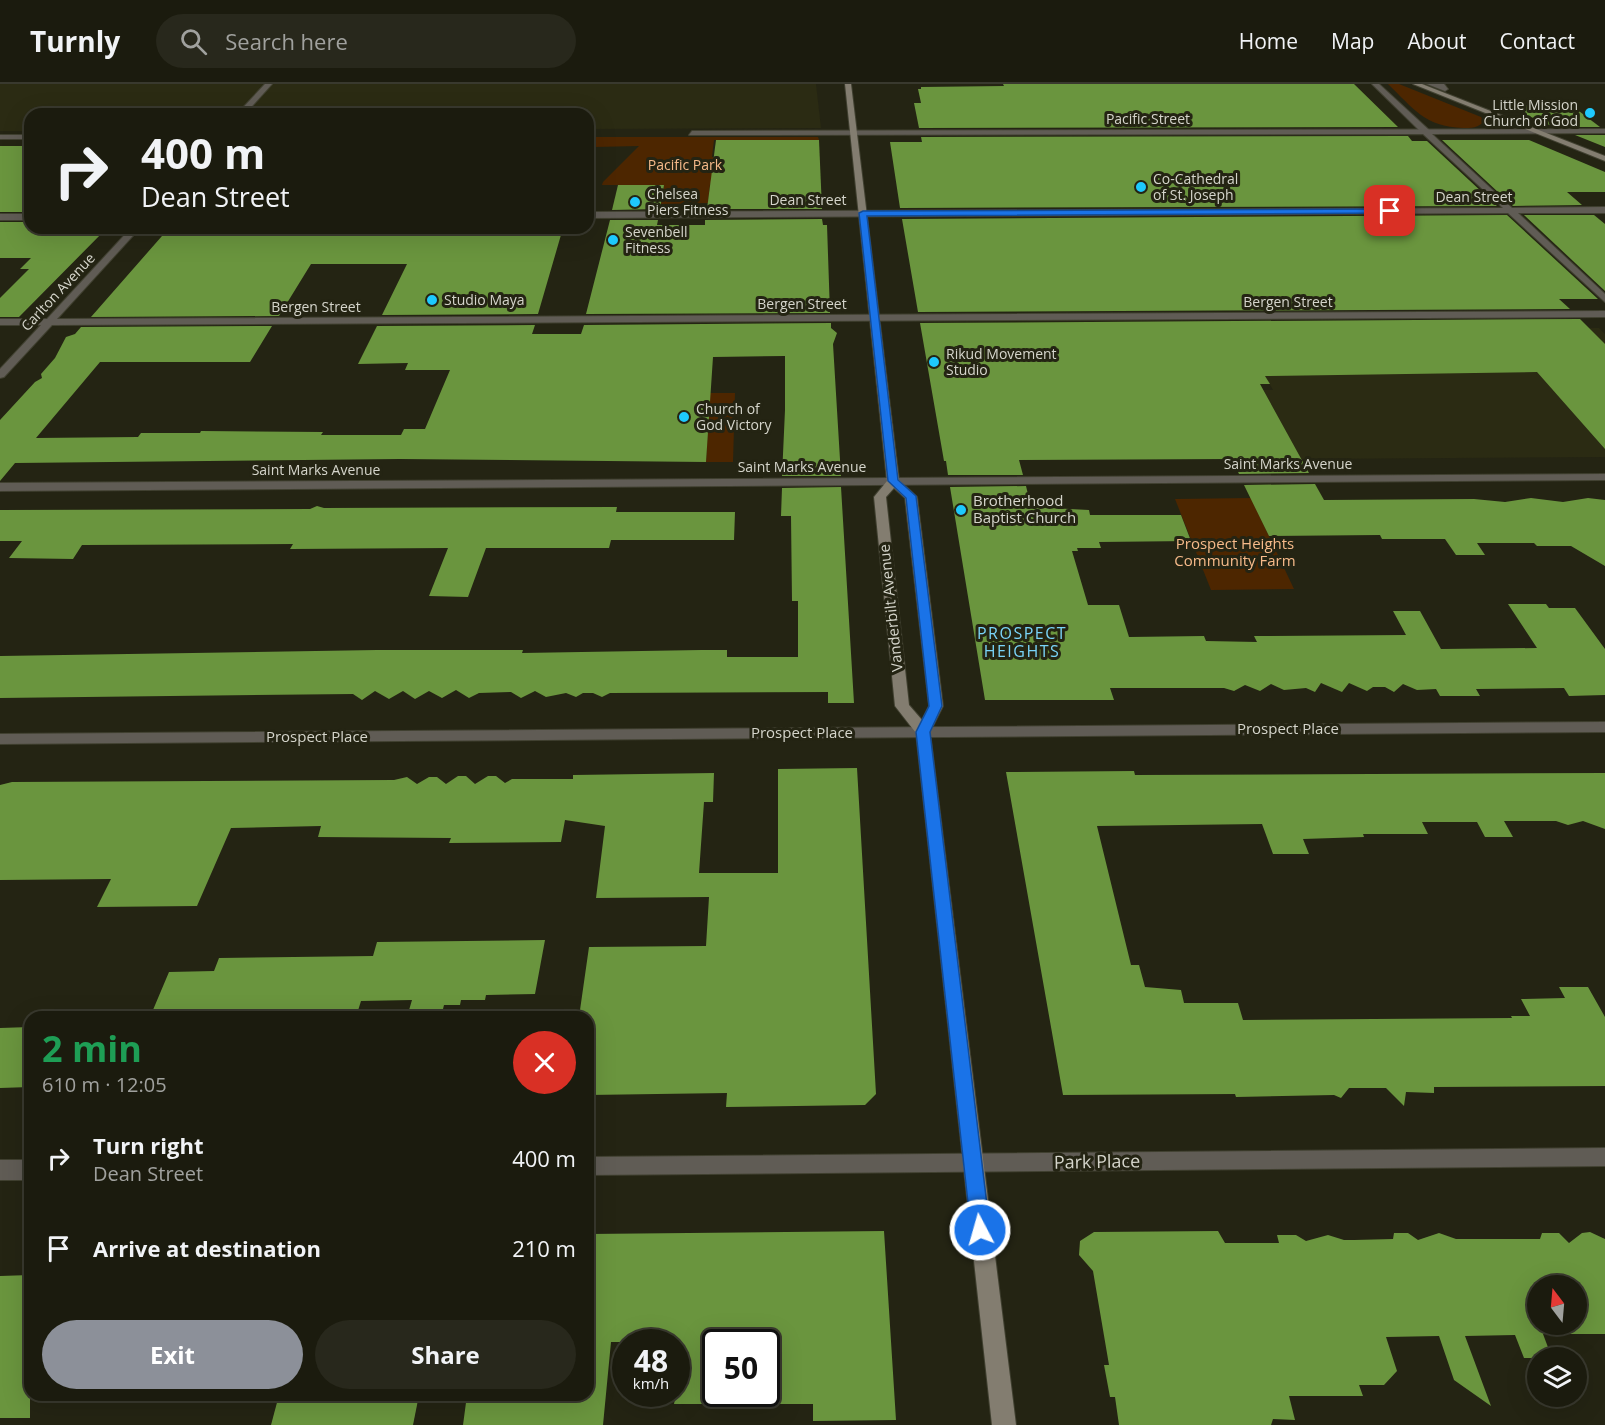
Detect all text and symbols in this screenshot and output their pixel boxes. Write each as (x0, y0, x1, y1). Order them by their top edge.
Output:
search box (156, 14, 576, 68)
text: Turnly (30, 22, 120, 60)
icon: search (177, 25, 210, 58)
text: Search here (225, 26, 348, 56)
text: Home (1239, 27, 1298, 55)
text: Map (1331, 27, 1374, 55)
text: About (1407, 27, 1467, 55)
text: Contact (1500, 27, 1575, 55)
place label: Little Mission Church of God (1483, 95, 1578, 130)
marker: Little Mission Church of God (1583, 106, 1597, 120)
street label: Pacific Street (1106, 109, 1190, 128)
text: 400 m (141, 124, 265, 181)
icon: right (42, 132, 120, 210)
park label: Pacific Park (648, 155, 723, 174)
place label: Co-Cathedral of St. Joseph (1153, 169, 1238, 204)
text: Dean Street (141, 178, 290, 215)
marker: Co-Cathedral of St. Joseph (1134, 180, 1148, 194)
place label: Chelsea Piers Fitness (647, 184, 729, 219)
pin (1364, 185, 1415, 236)
street label: Dean Street (1435, 187, 1513, 206)
street label: Dean Street (769, 190, 847, 209)
icon: arrive (1373, 194, 1406, 227)
marker: Chelsea Piers Fitness (628, 195, 642, 209)
place label: Sevenbell Fitness (625, 222, 687, 257)
marker: Sevenbell Fitness (606, 233, 620, 247)
street label: Carlton Avenue (17, 248, 99, 335)
place label: Studio Maya (444, 290, 525, 309)
street label: Bergen Street (1243, 292, 1333, 311)
marker: Studio Maya (425, 293, 439, 307)
street label: Bergen Street (757, 294, 847, 313)
street label: Bergen Street (271, 297, 361, 316)
place label: Rikud Movement Studio (946, 344, 1057, 379)
marker: Rikud Movement Studio (927, 355, 941, 369)
place label: Church of God Victory (696, 399, 773, 434)
marker: Church of God Victory (677, 410, 691, 424)
street label: Saint Marks Avenue (1224, 454, 1352, 473)
street label: Saint Marks Avenue (738, 457, 866, 476)
street label: Saint Marks Avenue (252, 460, 380, 479)
place label: Brotherhood Baptist Church (973, 490, 1076, 527)
marker: Brotherhood Baptist Church (954, 503, 968, 517)
park label: Prospect Heights Community Farm (1174, 533, 1296, 570)
street label: Vanderbilt Avenue (873, 543, 907, 673)
district label: PROSPECT HEIGHTS (977, 622, 1067, 662)
street label: Prospect Place (1237, 718, 1339, 738)
street label: Prospect Place (751, 722, 853, 742)
street label: Prospect Place (266, 726, 368, 746)
text: 2 min (42, 1024, 142, 1073)
button: close (513, 1031, 576, 1094)
text: 610 m · 12:05 (42, 1071, 167, 1098)
text: Turn right (93, 1130, 204, 1160)
icon: right (42, 1142, 75, 1175)
text: 400 m (512, 1143, 576, 1173)
street label: Park Place (1054, 1148, 1140, 1174)
text: Dean Street (93, 1160, 203, 1187)
position arrow (948, 1198, 1012, 1262)
icon: arrive (42, 1232, 75, 1265)
text: Arrive at destination (93, 1233, 321, 1263)
text: 210 m (512, 1233, 576, 1263)
north arrow (1527, 1275, 1587, 1335)
map controls (1527, 1275, 1587, 1407)
button: Exit (42, 1320, 303, 1389)
button: Share (315, 1320, 576, 1389)
speed limit sign: 50 (702, 1329, 780, 1407)
text: 48 (634, 1340, 668, 1381)
button: layers (1527, 1347, 1587, 1407)
text: km/h (633, 1373, 669, 1393)

